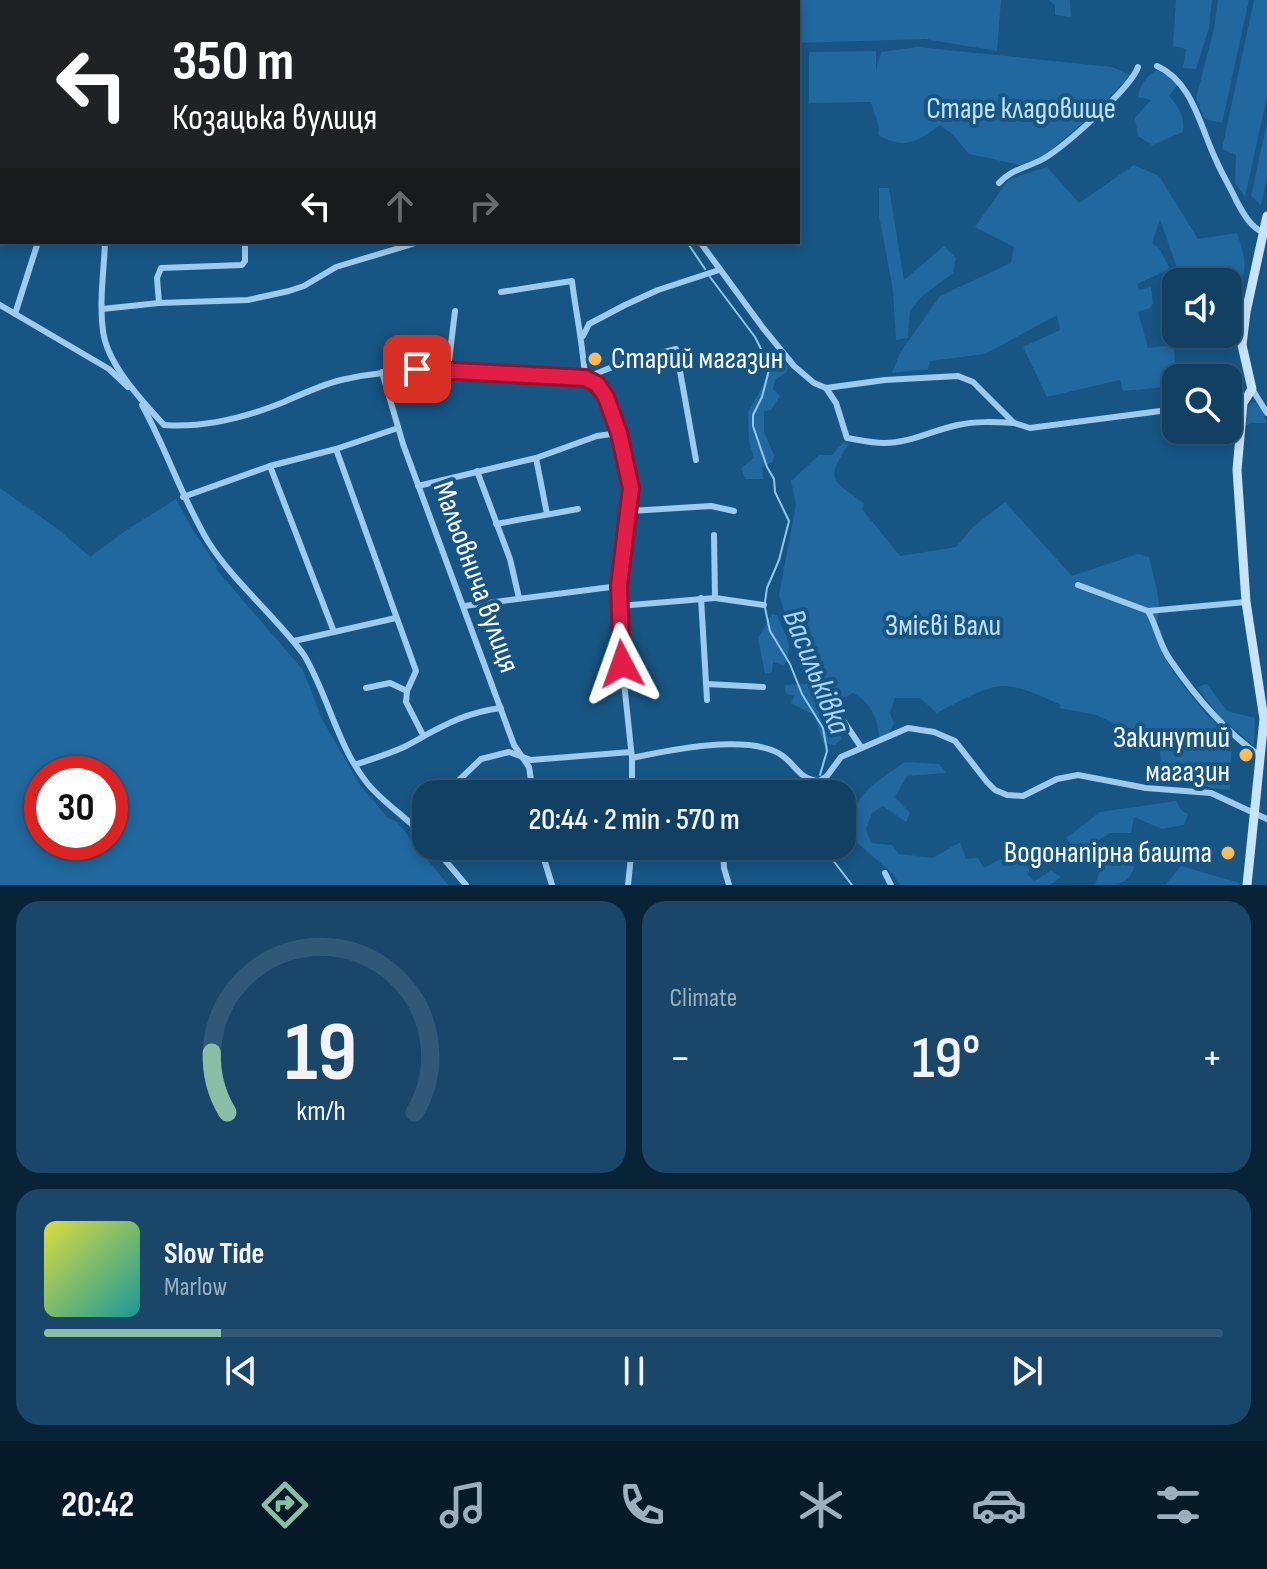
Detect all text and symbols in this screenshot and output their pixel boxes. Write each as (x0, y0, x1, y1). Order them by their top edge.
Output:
text: 350 m (172, 29, 294, 96)
icon: left (40, 32, 144, 136)
park label: Старе кладовище (926, 91, 1116, 127)
text: Козацька вулиця (172, 97, 377, 140)
icon: left (294, 184, 338, 228)
icon: ahead (378, 184, 422, 228)
icon: right (462, 184, 506, 228)
map controls (1162, 268, 1242, 444)
button: sound (1162, 268, 1242, 348)
pin (383, 335, 451, 403)
place label: Старий магазин (611, 341, 783, 377)
icon: arrive (395, 347, 439, 391)
marker: Старий магазин (586, 350, 604, 368)
button: search (1162, 364, 1242, 444)
street label: Мальовнича вулиця (425, 476, 527, 678)
water label: Васильківка (773, 604, 859, 740)
park label: Змієві Вали (885, 608, 1001, 644)
position arrow (580, 622, 664, 706)
place label: Закинутий магазин (1113, 720, 1230, 790)
marker: Закинутий магазин (1237, 746, 1255, 764)
speed limit sign: 30 (24, 756, 128, 860)
text: 20:44 · 2 min · 570 m (528, 802, 740, 838)
place label: Водонапірна башта (1004, 835, 1212, 871)
marker: Водонапірна башта (1219, 844, 1237, 862)
text: Climate (670, 983, 737, 1014)
text: 19 (285, 1004, 357, 1104)
text: 19° (912, 1023, 981, 1095)
text: − (670, 1032, 691, 1085)
text: + (1201, 1032, 1223, 1085)
text: km/h (296, 1094, 345, 1129)
text: Slow Tide (164, 1236, 264, 1272)
text: Marlow (164, 1272, 227, 1303)
icon: previous (219, 1349, 263, 1393)
icon: pause (612, 1349, 656, 1393)
icon: next (1005, 1349, 1049, 1393)
icon: directions (257, 1477, 313, 1533)
icon: music (435, 1477, 491, 1533)
icon: phone (614, 1477, 670, 1533)
icon: climate (793, 1477, 849, 1533)
icon: car (971, 1477, 1027, 1533)
icon: filters (1150, 1477, 1206, 1533)
text: 20:42 (61, 1484, 134, 1527)

